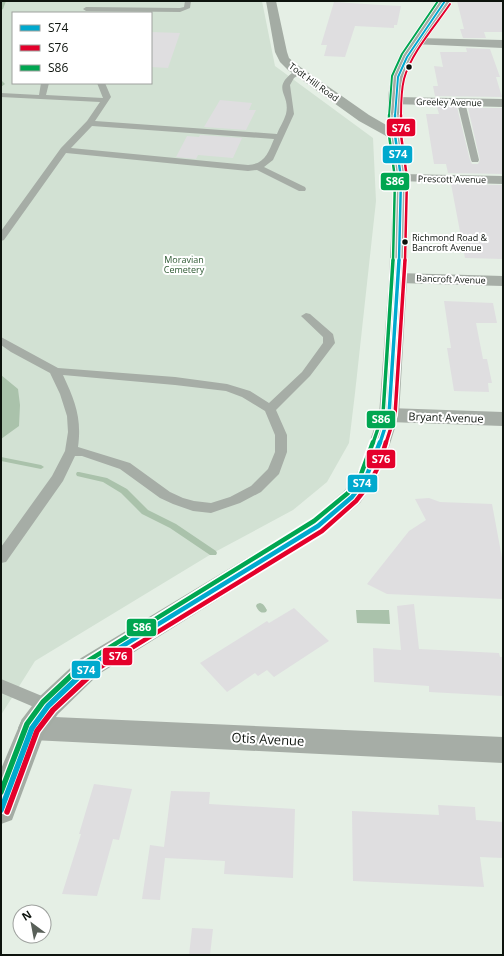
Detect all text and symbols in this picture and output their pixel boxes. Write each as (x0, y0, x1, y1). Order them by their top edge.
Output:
legend (12, 12, 152, 84)
text: S74 (48, 19, 68, 36)
text: S76 (48, 39, 68, 56)
text: S86 (48, 59, 68, 76)
street label: Todt Hill Road (286, 59, 342, 105)
unlabelled marker (404, 62, 414, 72)
street label: Greeley Avenue (416, 95, 482, 109)
line badge: S76 (386, 118, 416, 137)
text: S76 (392, 120, 410, 135)
line badge: S74 (382, 145, 413, 164)
text: S74 (389, 146, 408, 161)
line badge: S86 (380, 172, 410, 191)
street label: Prescott Avenue (418, 172, 486, 186)
text: S86 (386, 173, 404, 188)
place label: Richmond Road & Bancroft Avenue (412, 231, 488, 254)
marker: Richmond Road & Bancroft Avenue (400, 237, 410, 247)
park label: Moravian Cemetery (164, 253, 205, 276)
street label: Bancroft Avenue (416, 271, 486, 287)
street label: Bryant Avenue (408, 408, 484, 426)
line badge: S86 (366, 410, 396, 429)
text: S86 (372, 411, 390, 426)
line badge: S76 (366, 449, 396, 469)
text: S76 (372, 451, 390, 466)
line badge: S74 (347, 474, 378, 493)
text: S74 (353, 475, 372, 490)
line badge: S86 (126, 618, 157, 637)
text: S86 (133, 619, 151, 634)
line badge: S76 (102, 647, 133, 666)
text: S76 (109, 648, 127, 663)
line badge: S74 (71, 660, 101, 679)
text: S74 (77, 662, 96, 677)
street label: Otis Avenue (231, 728, 305, 750)
north arrow (12, 904, 52, 944)
text: N (19, 906, 34, 924)

